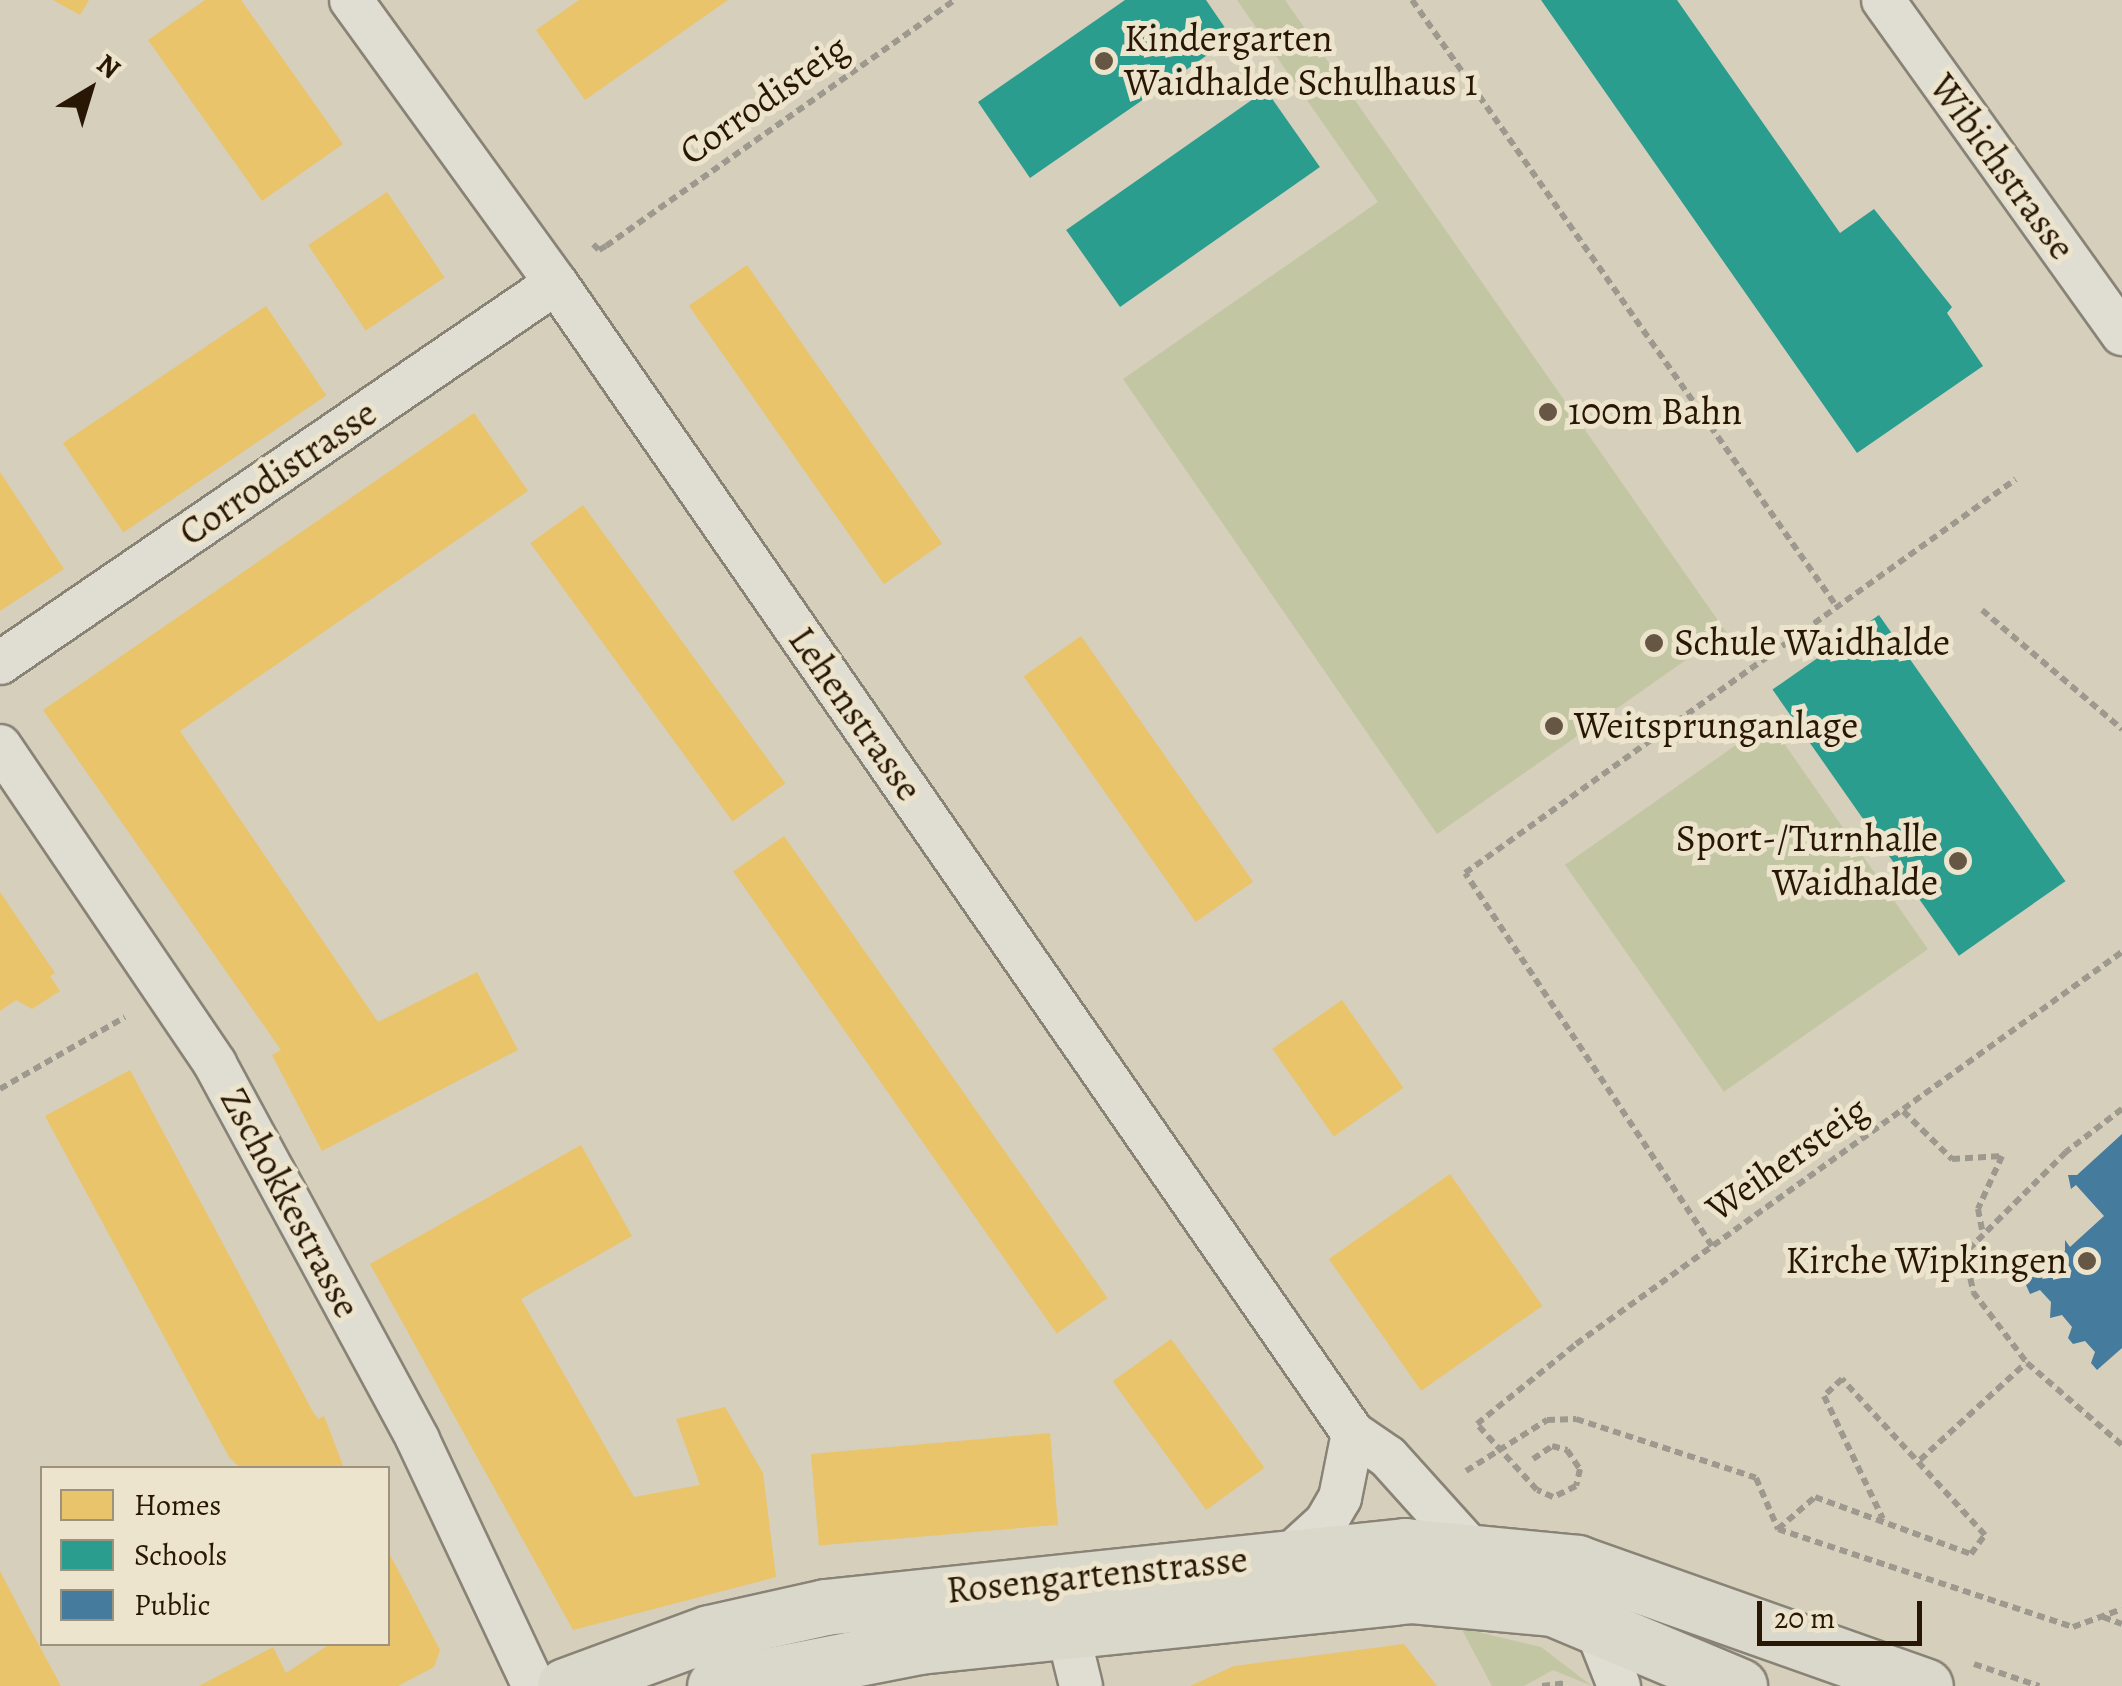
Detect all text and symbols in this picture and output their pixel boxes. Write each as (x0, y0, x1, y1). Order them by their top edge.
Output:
place label: Kindergarten Waidhalde Schulhaus 1 (1124, 16, 1477, 105)
street label: Corrodisteig (671, 25, 857, 175)
north arrow (40, 40, 140, 140)
text: N (89, 45, 128, 88)
marker: Kindergarten Waidhalde Schulhaus 1 (1093, 50, 1115, 72)
street label: Wibichstrasse (1919, 65, 2085, 269)
place label: 100m Bahn (1568, 389, 1742, 435)
street label: Corrodistrasse (171, 390, 385, 556)
marker: 100m Bahn (1537, 401, 1559, 423)
street label: Lehenstrasse (778, 618, 932, 810)
place label: Schule Waidhalde (1674, 620, 1950, 666)
marker: Schule Waidhalde (1643, 632, 1665, 654)
place label: Weitsprunganlage (1574, 703, 1858, 749)
marker: Weitsprunganlage (1543, 715, 1565, 737)
place label: Sport-/Turnhalle Waidhalde (1676, 816, 1938, 906)
marker: Sport-/Turnhalle Waidhalde (1947, 850, 1969, 872)
street label: Zschokkestrasse (210, 1080, 370, 1326)
street label: Weihersteig (1697, 1087, 1877, 1231)
place label: Kirche Wipkingen (1785, 1238, 2067, 1284)
marker: Kirche Wipkingen (2076, 1250, 2098, 1272)
legend (40, 1466, 390, 1646)
text: Homes (134, 1485, 221, 1525)
text: Schools (134, 1535, 227, 1575)
street label: Rosengartenstrasse (944, 1537, 1250, 1613)
scale bar (1762, 1581, 1927, 1643)
text: Public (134, 1585, 211, 1625)
text: 20 m (1774, 1598, 1835, 1638)

